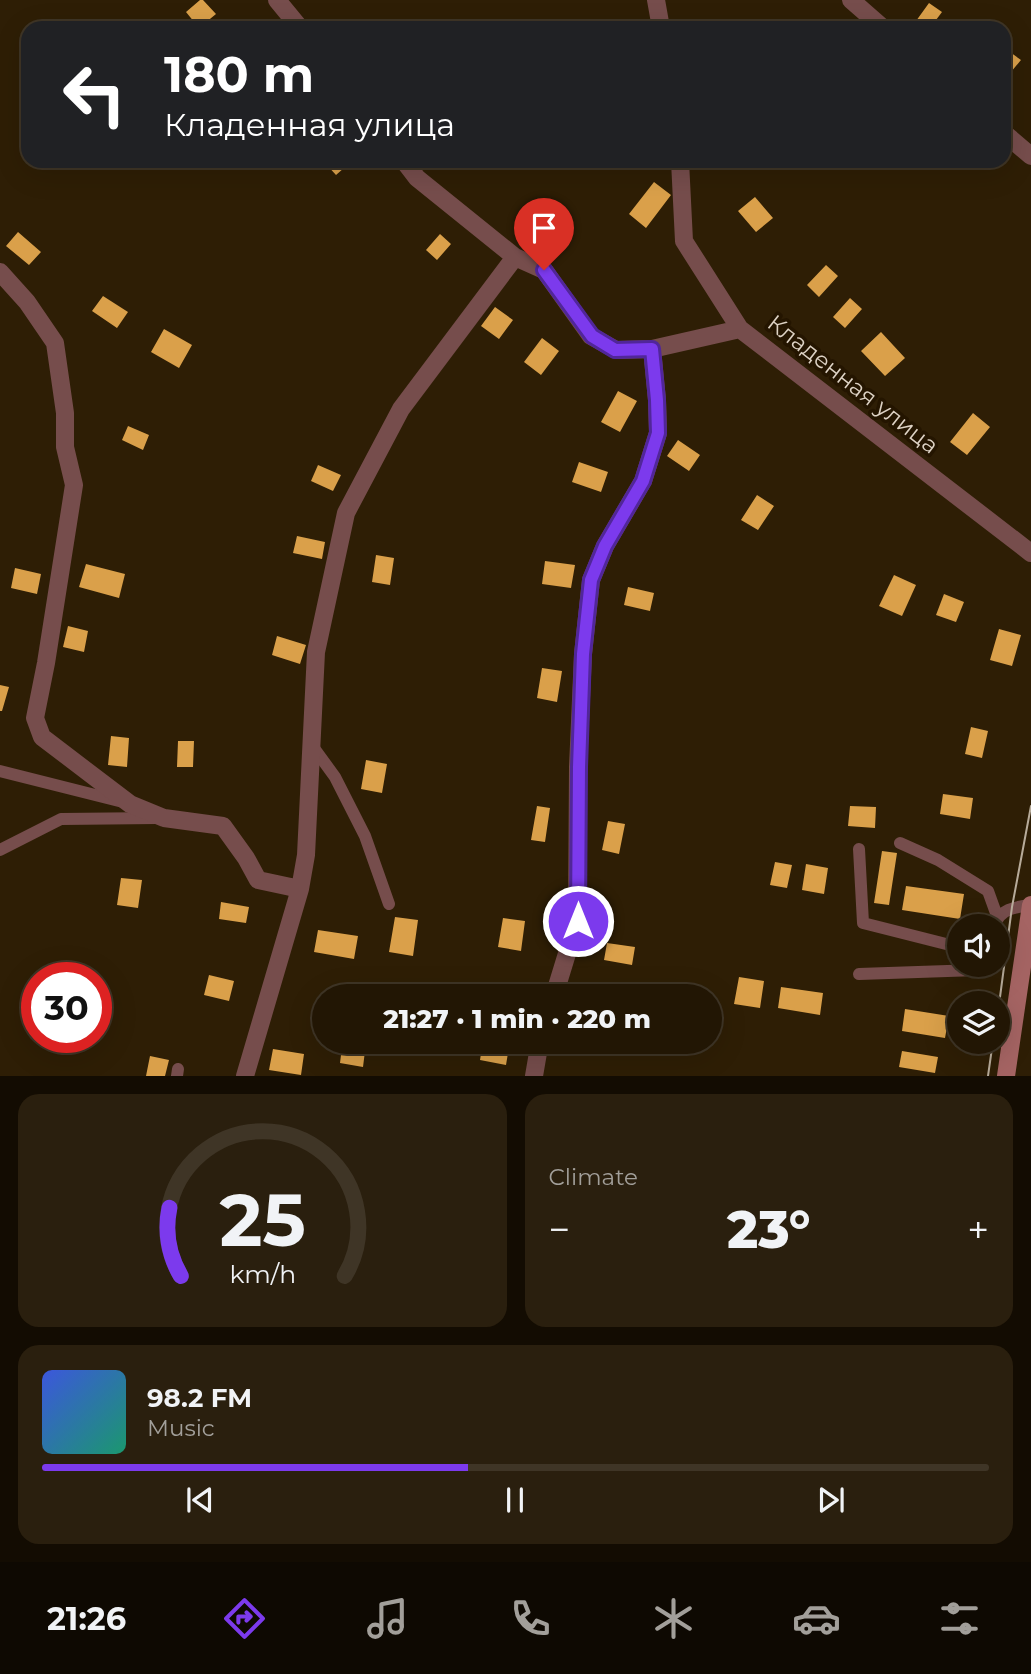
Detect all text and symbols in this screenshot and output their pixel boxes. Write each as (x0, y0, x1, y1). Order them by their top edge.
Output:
text: 180 m (164, 45, 314, 104)
icon: left (49, 49, 140, 140)
text: Кладенная улица (164, 105, 455, 144)
pin (514, 198, 574, 270)
icon: arrive (525, 209, 563, 247)
street label: Кладенная улица (762, 309, 944, 459)
position arrow (541, 884, 615, 958)
map controls (947, 914, 1010, 1054)
button: sound (947, 914, 1010, 977)
speed limit sign: 30 (21, 962, 112, 1053)
button: layers (947, 991, 1010, 1054)
text: 21:27 · 1 min · 220 m (383, 1003, 651, 1035)
text: Climate (549, 1163, 638, 1191)
text: 25 (219, 1177, 305, 1265)
text: 23° (727, 1198, 810, 1261)
text: − (549, 1206, 570, 1253)
text: + (967, 1206, 989, 1253)
text: km/h (229, 1259, 296, 1289)
text: 98.2 FM (147, 1382, 252, 1414)
text: Music (147, 1414, 215, 1442)
icon: previous (181, 1481, 219, 1519)
icon: pause (496, 1481, 534, 1519)
icon: next (812, 1481, 850, 1519)
icon: directions (220, 1594, 269, 1643)
icon: music (363, 1594, 412, 1643)
icon: phone (506, 1594, 555, 1643)
icon: climate (649, 1594, 698, 1643)
icon: car (792, 1594, 841, 1643)
icon: filters (935, 1594, 984, 1643)
text: 21:26 (47, 1599, 126, 1638)

